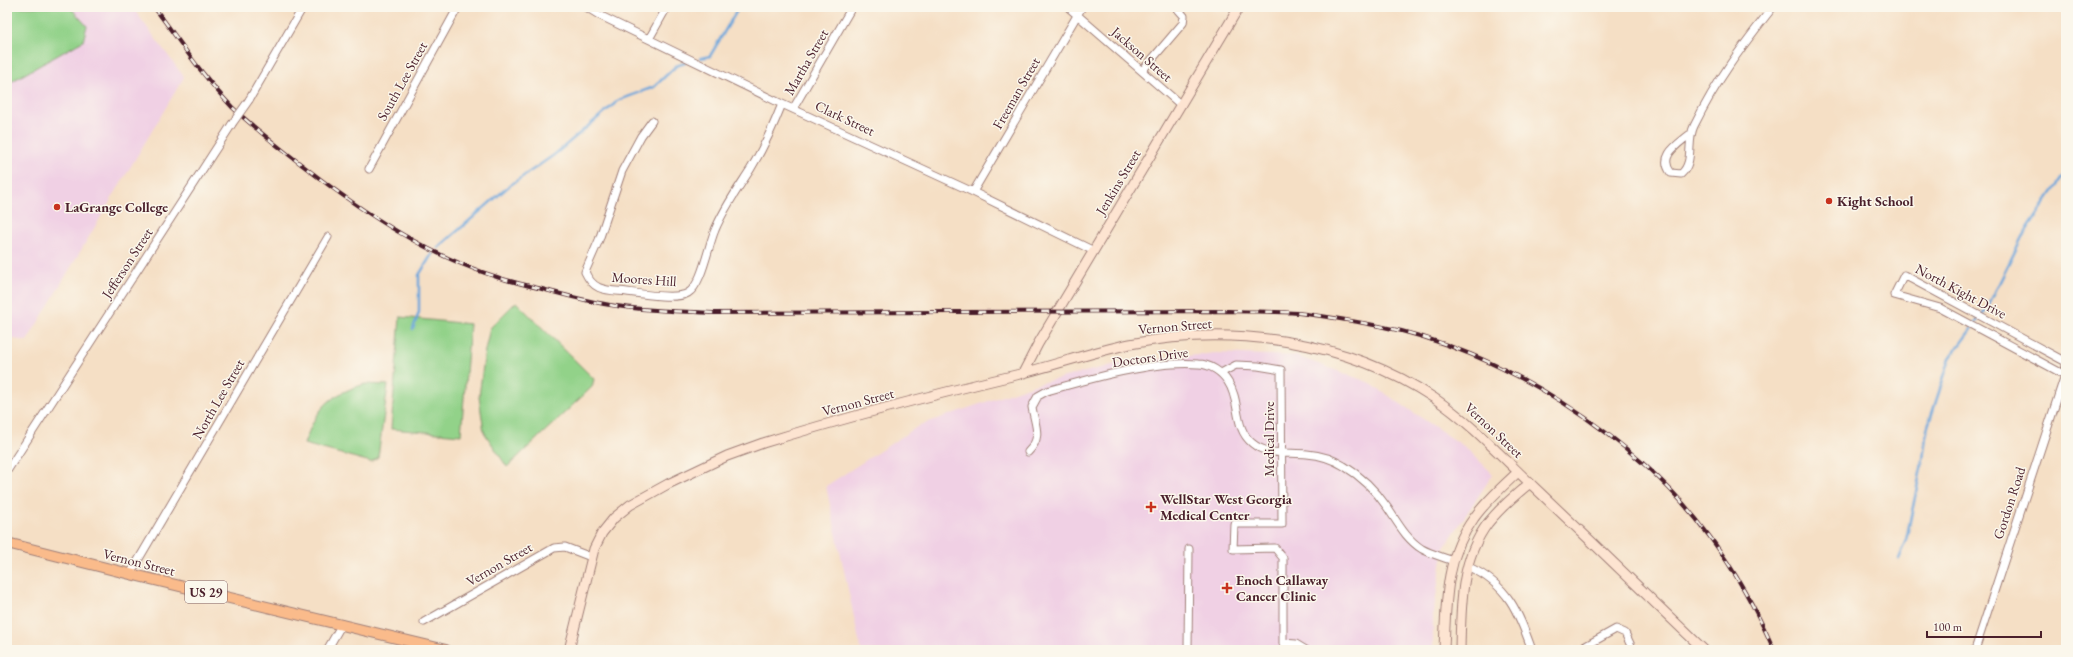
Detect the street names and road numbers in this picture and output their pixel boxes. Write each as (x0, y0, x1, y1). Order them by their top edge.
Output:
street label: Jackson Street (1107, 22, 1177, 86)
street label: Martha Street (780, 25, 832, 98)
street label: South Lee Street (373, 38, 431, 124)
street label: Freeman Street (988, 53, 1044, 132)
street label: Clark Street (812, 96, 878, 140)
street label: Jenkins Street (1091, 146, 1145, 219)
street label: Jefferson Street (97, 224, 157, 302)
street label: North Kight Drive (1912, 259, 2010, 323)
street label: Moores Hill (611, 268, 678, 290)
street label: Vernon Street (1138, 314, 1213, 338)
street label: Doctors Drive (1111, 343, 1190, 371)
street label: North Lee Street (188, 355, 248, 442)
street label: Vernon Street (820, 384, 896, 420)
street label: Vernon Street (1461, 398, 1527, 462)
street label: Medical Drive (1260, 401, 1278, 477)
street label: Gordon Road (1989, 464, 2029, 542)
street label: Vernon Street (463, 538, 536, 590)
street label: Vernon Street (101, 544, 177, 580)
road number: US 29 (185, 581, 227, 603)

